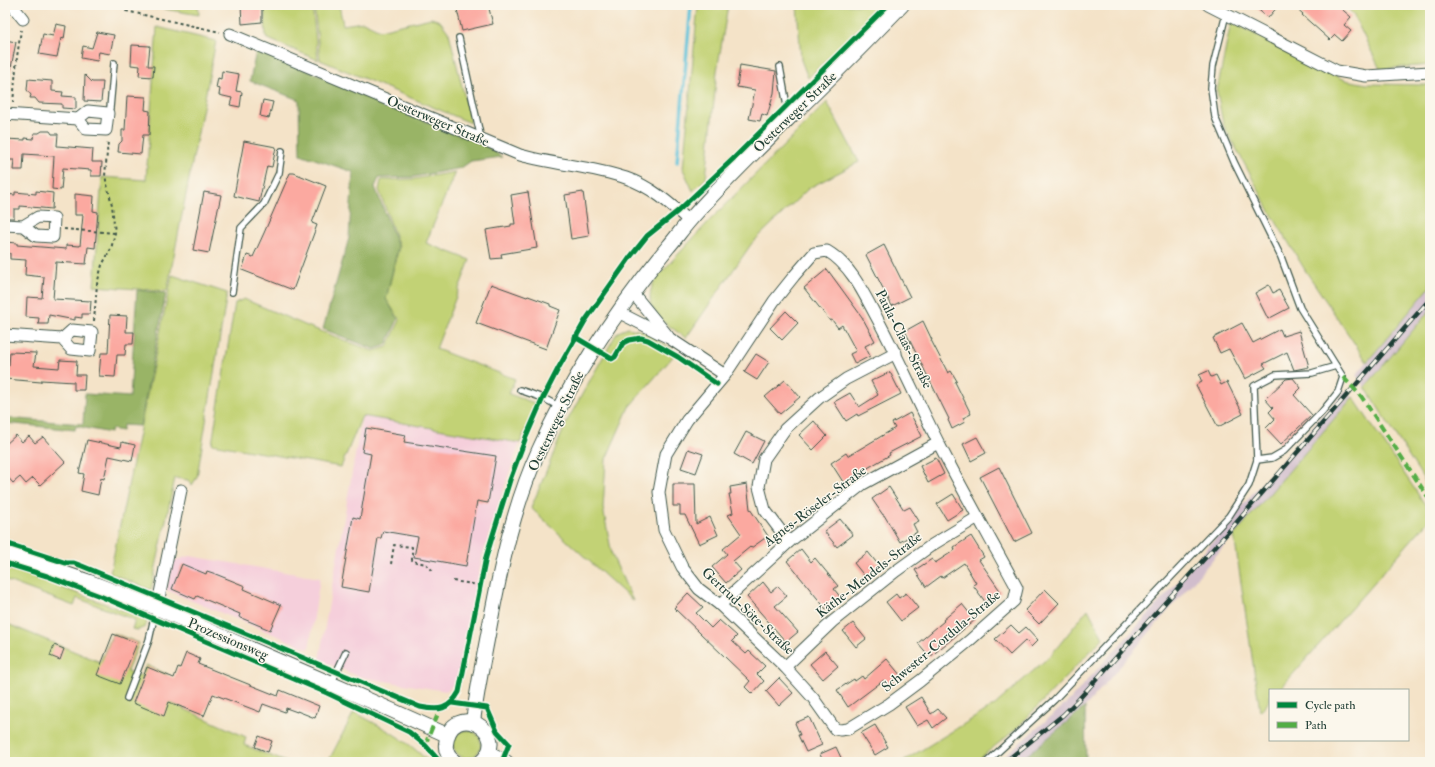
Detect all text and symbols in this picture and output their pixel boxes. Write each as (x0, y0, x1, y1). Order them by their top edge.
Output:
street label: Oesterweger Straße (750, 68, 840, 156)
street label: Oesterweger Straße (384, 92, 492, 150)
street label: Paula-Claas-Straße (872, 287, 936, 392)
street label: Oesterweger Straße (524, 368, 588, 474)
street label: Agnes-Röseler-Straße (760, 462, 870, 551)
street label: Käthe-Mendels-Straße (813, 528, 925, 621)
street label: Gertrud-Söte-Straße (698, 564, 798, 658)
street label: Schwester-Cordula-Straße (878, 586, 1004, 696)
street label: Prozessionsweg (185, 614, 272, 664)
legend (1269, 689, 1409, 741)
text: Cycle path (1305, 698, 1356, 713)
text: Path (1305, 718, 1328, 733)

